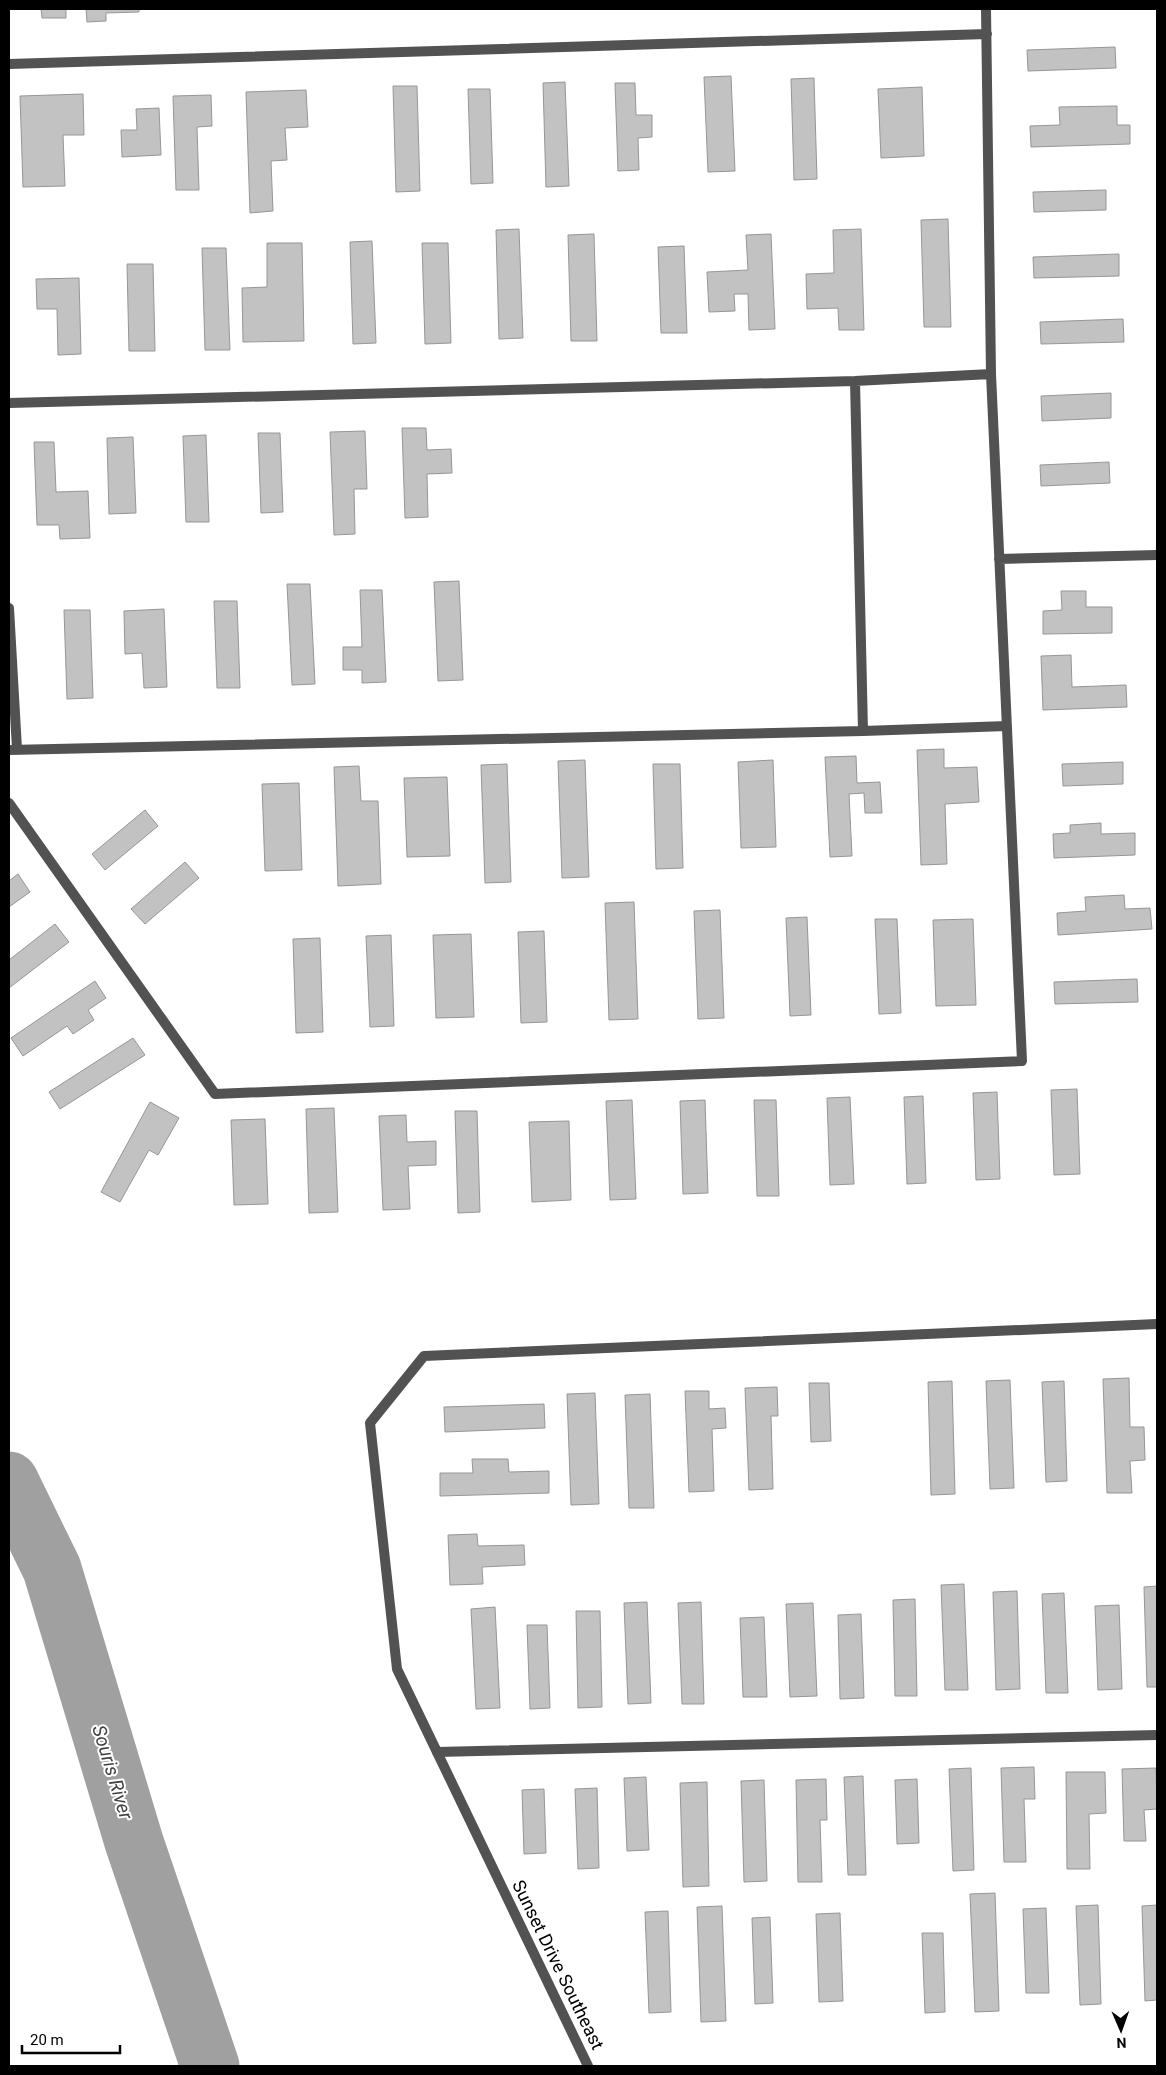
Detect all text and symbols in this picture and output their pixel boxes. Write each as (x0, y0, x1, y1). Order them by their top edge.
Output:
water label: Souris River (87, 1722, 138, 1823)
street label: Sunset Drive Southeast (508, 1877, 609, 2053)
north arrow (1096, 2005, 1146, 2055)
scale bar (22, 2022, 120, 2054)
text: 20 m (30, 2031, 64, 2049)
text: N (1116, 2035, 1127, 2051)

